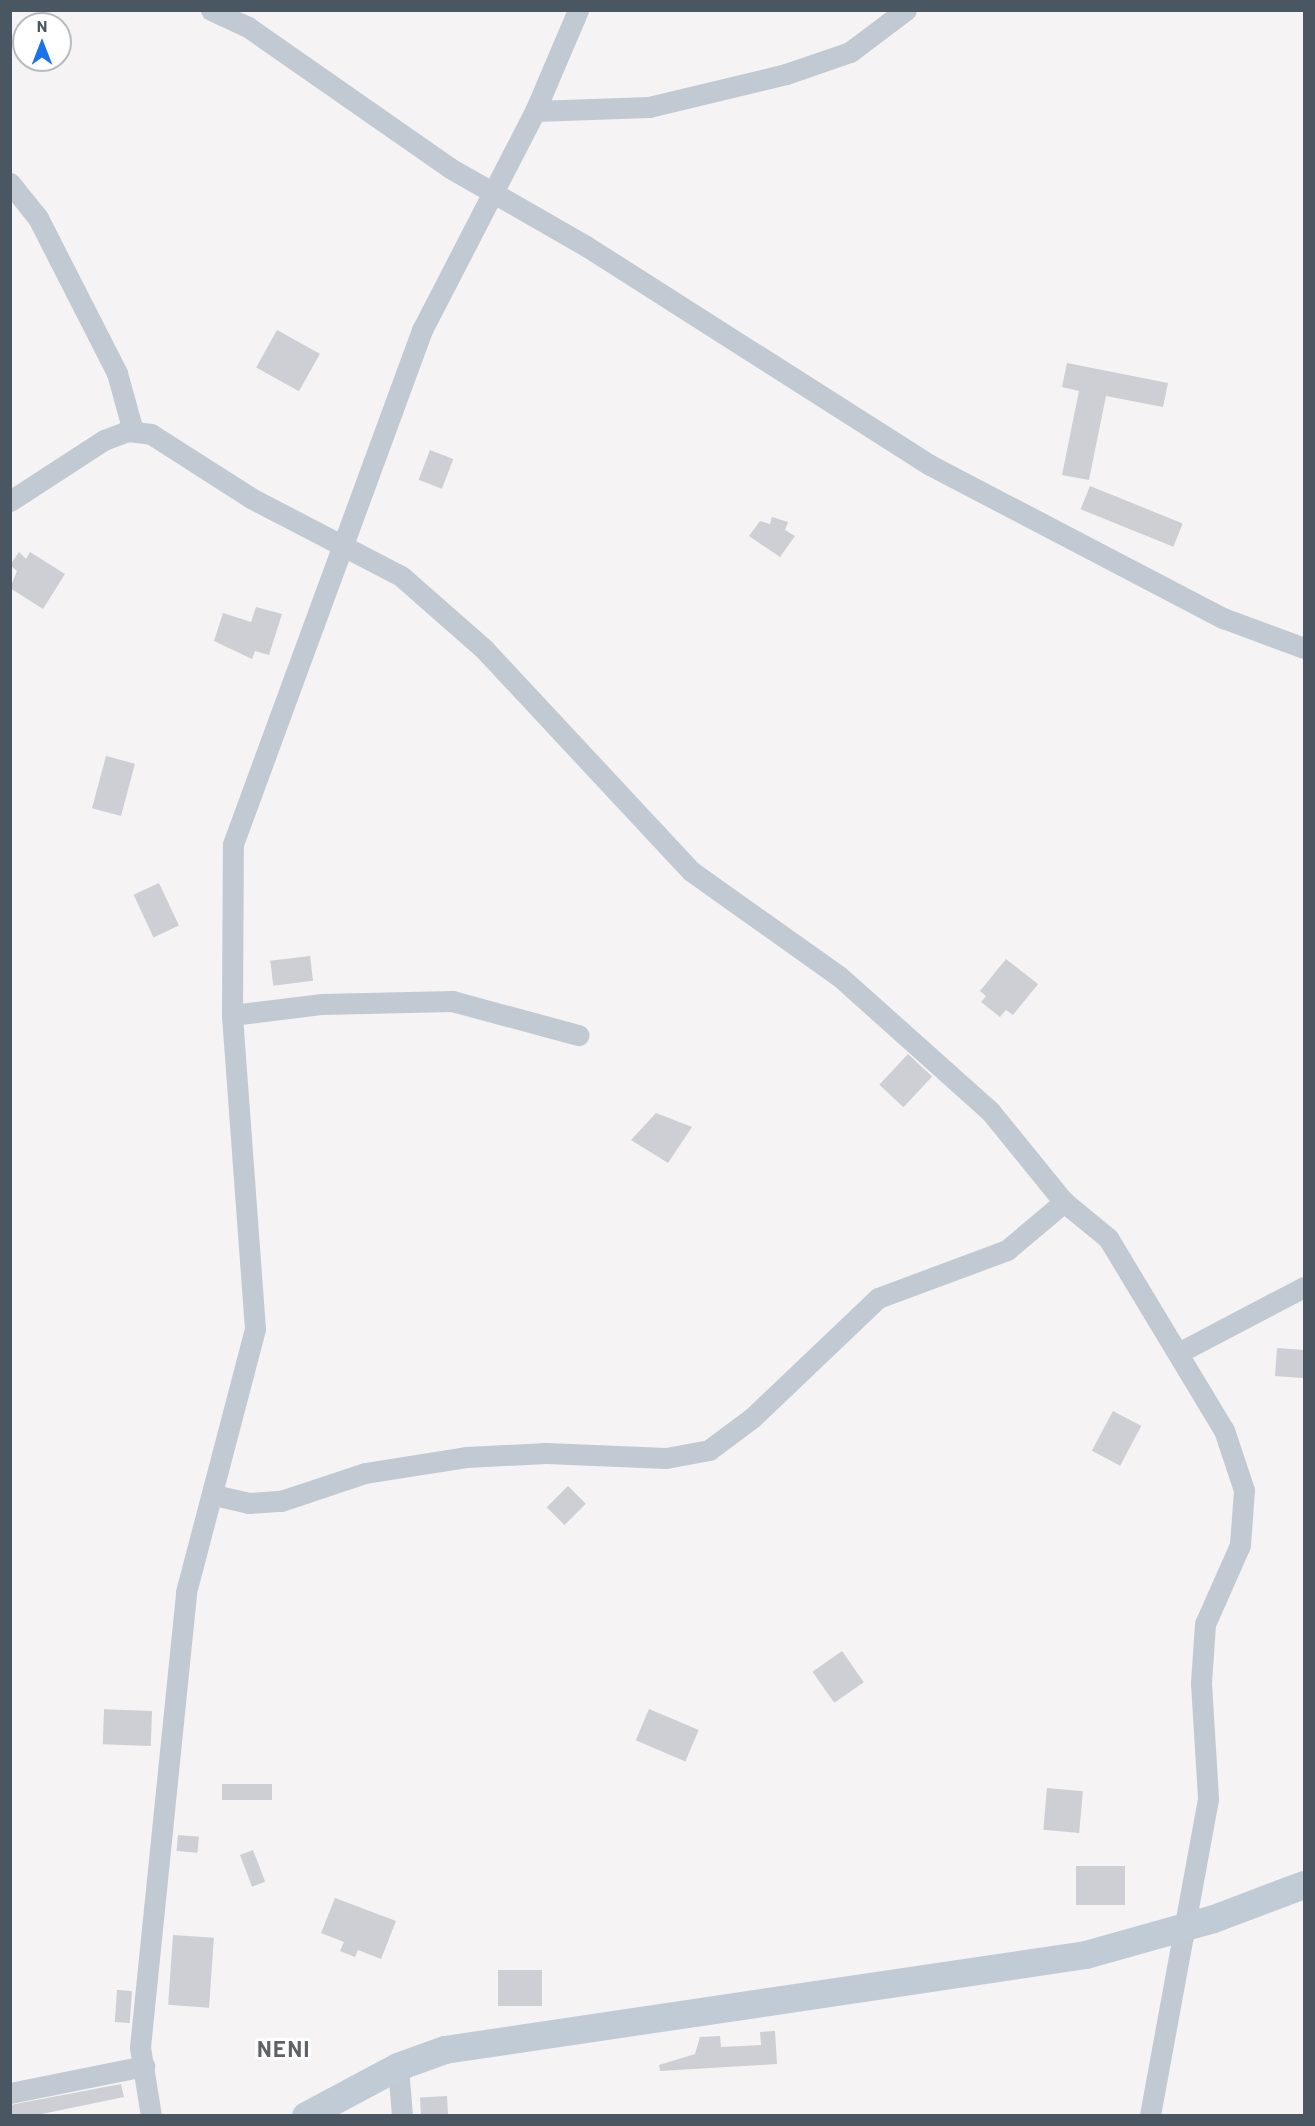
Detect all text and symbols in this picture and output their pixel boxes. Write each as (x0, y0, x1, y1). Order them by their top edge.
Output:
north arrow (12, 12, 72, 72)
text: N (37, 16, 47, 35)
district label: NENI (257, 2036, 311, 2062)

